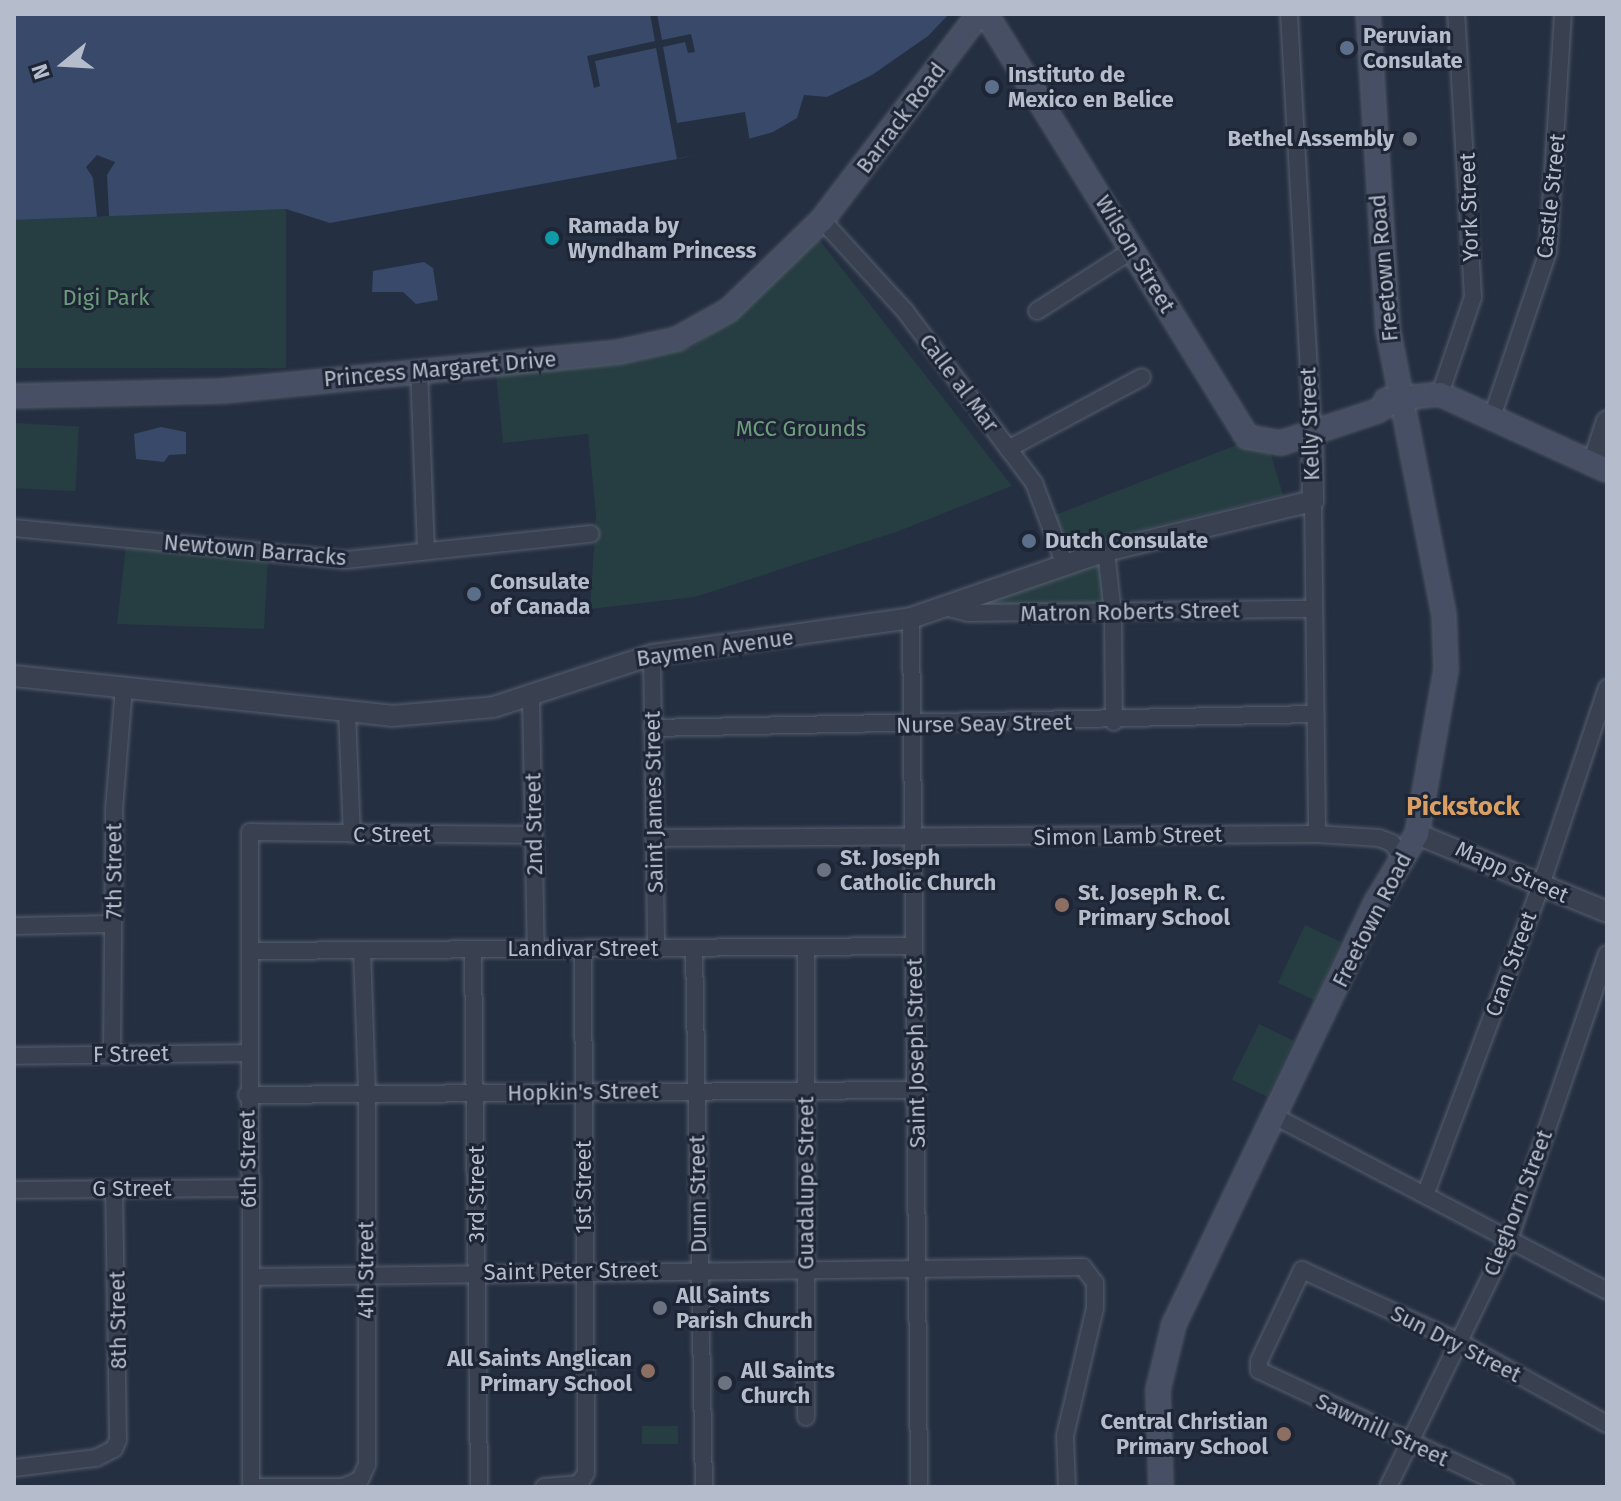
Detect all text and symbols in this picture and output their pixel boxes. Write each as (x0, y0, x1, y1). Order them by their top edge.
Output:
place label: Peruvian Consulate (1363, 22, 1463, 74)
north arrow (24, 24, 104, 104)
marker: Peruvian Consulate (1338, 39, 1356, 57)
street label: Barrack Road (851, 57, 951, 179)
text: N (26, 60, 56, 83)
place label: Instituto de Mexico en Belice (1008, 61, 1174, 112)
marker: Instituto de Mexico en Belice (983, 78, 1001, 96)
place label: Bethel Assembly (1228, 126, 1394, 152)
marker: Bethel Assembly (1401, 130, 1419, 148)
street label: Castle Street (1531, 132, 1571, 260)
street label: York Street (1454, 152, 1484, 262)
street label: Wilson Street (1090, 190, 1180, 318)
street label: Freetown Road (1364, 193, 1404, 343)
place label: Ramada by Wyndham Princess (568, 212, 756, 264)
marker: Ramada by Wyndham Princess (543, 229, 561, 247)
park label: Digi Park (62, 285, 150, 311)
street label: Calle al Mar (914, 329, 1004, 437)
street label: Princess Margaret Drive (323, 346, 557, 392)
street label: Kelly Street (1295, 367, 1325, 481)
park label: MCC Grounds (736, 416, 866, 442)
place label: Dutch Consulate (1045, 528, 1208, 554)
street label: Newtown Barracks (163, 529, 347, 571)
marker: Dutch Consulate (1020, 532, 1038, 550)
place label: Consulate of Canada (490, 568, 590, 620)
marker: Consulate of Canada (465, 585, 483, 603)
street label: Matron Roberts Street (1020, 597, 1240, 627)
street label: Baymen Avenue (635, 624, 795, 672)
street label: Nurse Seay Street (896, 709, 1072, 739)
street label: Saint James Street (639, 711, 669, 893)
street label: 2nd Street (520, 773, 548, 875)
district label: Pickstock (1406, 791, 1520, 823)
street label: Simon Lamb Street (1033, 821, 1223, 851)
street label: C Street (353, 822, 431, 848)
street label: 7th Street (101, 823, 127, 919)
street label: Mapp Street (1451, 835, 1573, 909)
place label: St. Joseph Catholic Church (840, 844, 996, 896)
street label: Freetown Road (1327, 848, 1417, 992)
marker: St. Joseph Catholic Church (815, 861, 833, 879)
place label: St. Joseph R. C. Primary School (1078, 879, 1230, 930)
marker: St. Joseph R. C. Primary School (1053, 896, 1071, 914)
street label: Cran Street (1480, 908, 1542, 1020)
street label: Landivar Street (507, 936, 659, 962)
street label: Saint Joseph Street (901, 958, 931, 1148)
street label: F Street (93, 1040, 169, 1068)
street label: Hopkin's Street (507, 1077, 659, 1107)
street label: Guadalupe Street (793, 1096, 819, 1270)
street label: 6th Street (234, 1110, 262, 1208)
street label: Cleghorn Street (1478, 1126, 1558, 1280)
street label: Dunn Street (684, 1135, 712, 1253)
street label: 1st Street (571, 1140, 597, 1234)
street label: 3rd Street (464, 1145, 490, 1243)
street label: G Street (92, 1176, 172, 1202)
street label: 4th Street (353, 1221, 379, 1319)
street label: Saint Peter Street (484, 1256, 658, 1286)
street label: 8th Street (104, 1271, 132, 1369)
place label: All Saints Parish Church (676, 1282, 813, 1334)
marker: All Saints Parish Church (651, 1299, 669, 1317)
street label: Sun Dry Street (1387, 1300, 1525, 1388)
place label: All Saints Anglican Primary School (447, 1345, 632, 1396)
place label: All Saints Church (741, 1357, 835, 1408)
marker: All Saints Anglican Primary School (639, 1362, 657, 1380)
marker: All Saints Church (716, 1374, 734, 1392)
street label: Sawmill Street (1312, 1388, 1452, 1472)
place label: Central Christian Primary School (1101, 1408, 1268, 1460)
marker: Central Christian Primary School (1275, 1425, 1293, 1443)

